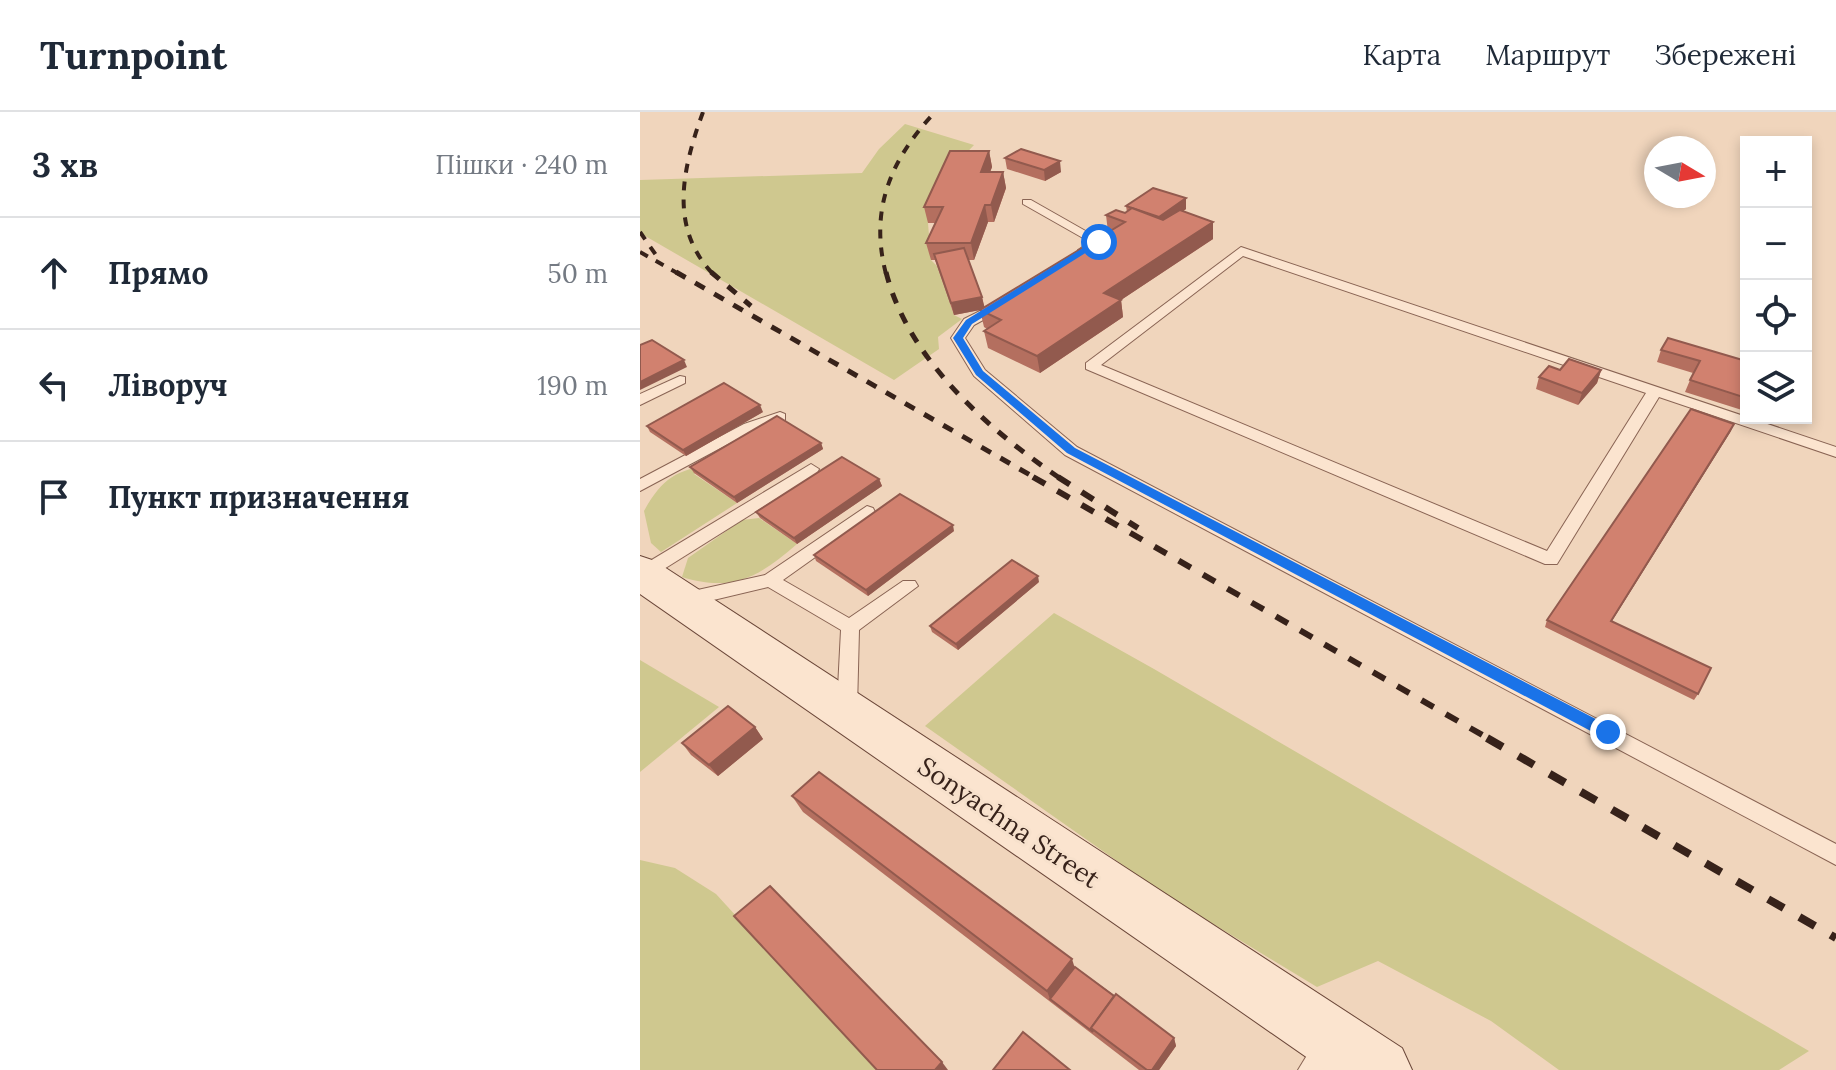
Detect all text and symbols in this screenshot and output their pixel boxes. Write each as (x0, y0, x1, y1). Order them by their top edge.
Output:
text: Turnpoint (40, 31, 227, 79)
text: Карта (1363, 37, 1441, 73)
text: Маршрут (1485, 37, 1610, 73)
text: Збережені (1654, 37, 1796, 73)
north arrow (1644, 136, 1716, 208)
map controls (1740, 136, 1812, 424)
button: + (1740, 136, 1812, 208)
text: 3 хв (32, 143, 98, 186)
text: Пішки · 240 m (435, 148, 608, 181)
button: − (1740, 208, 1812, 280)
route start (1081, 224, 1117, 260)
icon: ahead (32, 251, 76, 295)
text: Прямо (108, 254, 209, 292)
text: 50 m (548, 257, 608, 290)
button: locate (1740, 280, 1812, 352)
button: layers (1740, 352, 1812, 424)
icon: left (32, 363, 76, 407)
text: Ліворуч (108, 366, 228, 404)
text: 190 m (537, 369, 608, 402)
icon: arrive (32, 475, 76, 519)
text: Пункт призначення (108, 478, 410, 516)
route end (1590, 714, 1626, 750)
street label: Sonyachna Street (912, 749, 1106, 895)

